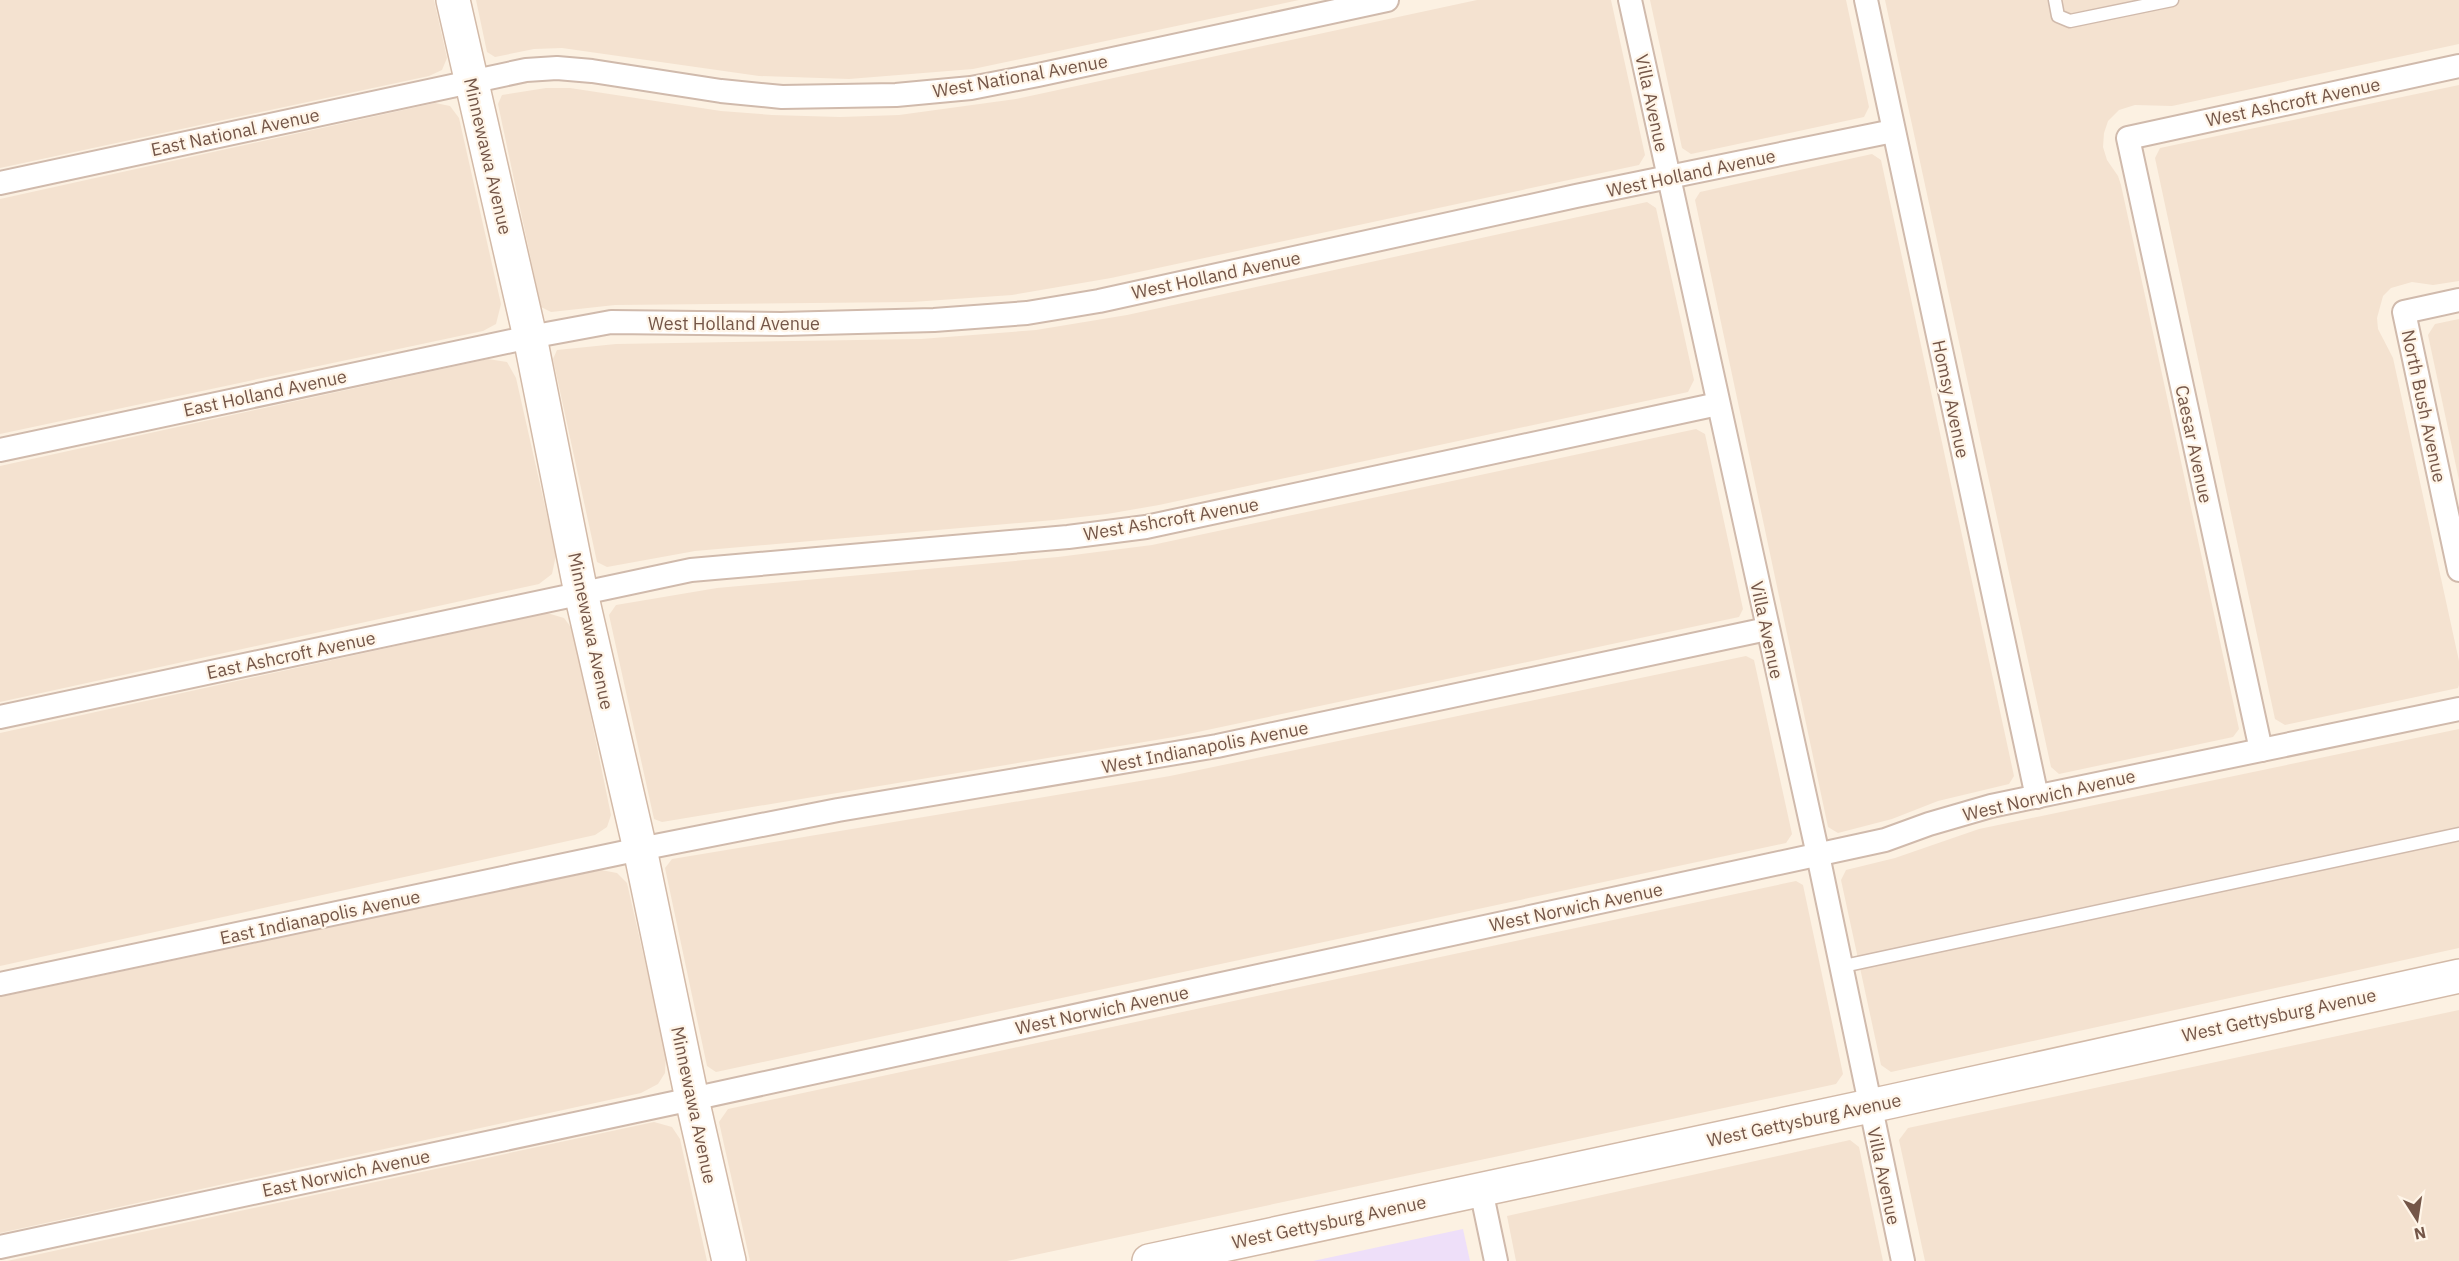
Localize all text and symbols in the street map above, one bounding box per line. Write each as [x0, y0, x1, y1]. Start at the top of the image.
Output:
street label: West National Avenue [931, 49, 1109, 103]
street label: Villa Avenue [1630, 52, 1674, 154]
street label: West Ashcroft Avenue [2204, 72, 2382, 132]
street label: Minnewawa Avenue [459, 75, 517, 237]
street label: East National Avenue [149, 103, 321, 161]
street label: West Holland Avenue [1604, 144, 1778, 202]
street label: West Holland Avenue [1129, 246, 1303, 304]
street label: West Holland Avenue [648, 312, 820, 335]
street label: North Bush Avenue [2397, 328, 2451, 485]
street label: Homsy Avenue [1927, 338, 1975, 460]
street label: East Holland Avenue [181, 364, 349, 422]
street label: Caesar Avenue [2170, 383, 2218, 505]
street label: West Ashcroft Avenue [1082, 492, 1260, 546]
street label: Minnewawa Avenue [563, 550, 619, 712]
street label: Villa Avenue [1745, 579, 1789, 681]
street label: East Ashcroft Avenue [205, 626, 378, 684]
street label: West Indianapolis Avenue [1100, 716, 1310, 778]
street label: West Norwich Avenue [1961, 764, 2138, 826]
street label: West Norwich Avenue [1487, 877, 1665, 937]
street label: East Indianapolis Avenue [218, 885, 422, 949]
street label: West Norwich Avenue [1013, 980, 1191, 1040]
street label: West Gettysburg Avenue [2180, 983, 2378, 1047]
street label: Minnewawa Avenue [666, 1024, 722, 1186]
street label: West Gettysburg Avenue [1705, 1088, 1903, 1152]
street label: Villa Avenue [1862, 1125, 1906, 1227]
street label: East Norwich Avenue [260, 1144, 432, 1202]
north arrow [2387, 1189, 2447, 1249]
street label: West Gettysburg Avenue [1230, 1190, 1428, 1254]
text: N [2412, 1223, 2428, 1245]

